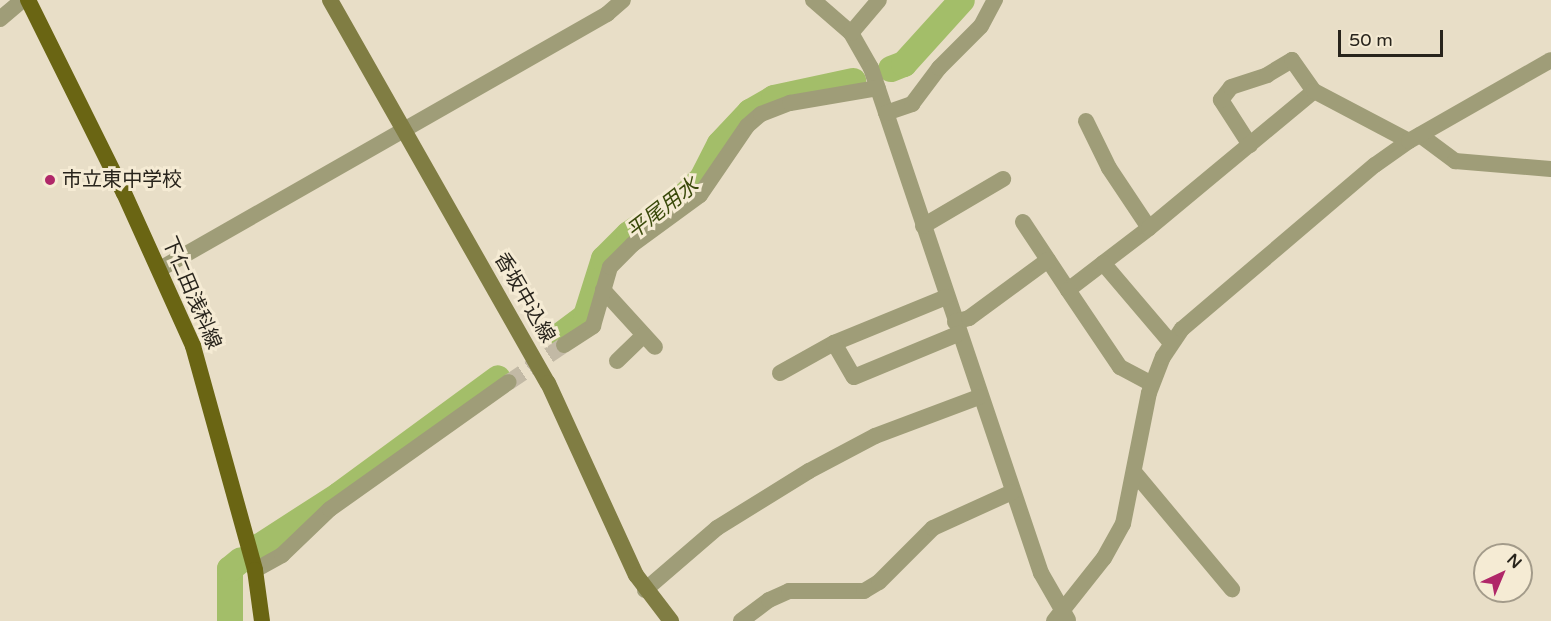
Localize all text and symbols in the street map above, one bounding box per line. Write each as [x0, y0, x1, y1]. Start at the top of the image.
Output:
scale bar [1341, 18, 1446, 56]
text: 50 m [1349, 29, 1393, 51]
place label: 市立東中学校 [62, 168, 182, 192]
marker: 市立東中学校 [43, 173, 57, 187]
water label: 平尾用水 [622, 173, 704, 245]
street label: 下仁田浅科線 [157, 233, 225, 353]
street label: 香坂中込線 [489, 249, 559, 347]
north arrow [1473, 543, 1533, 603]
text: N [1503, 550, 1526, 573]

